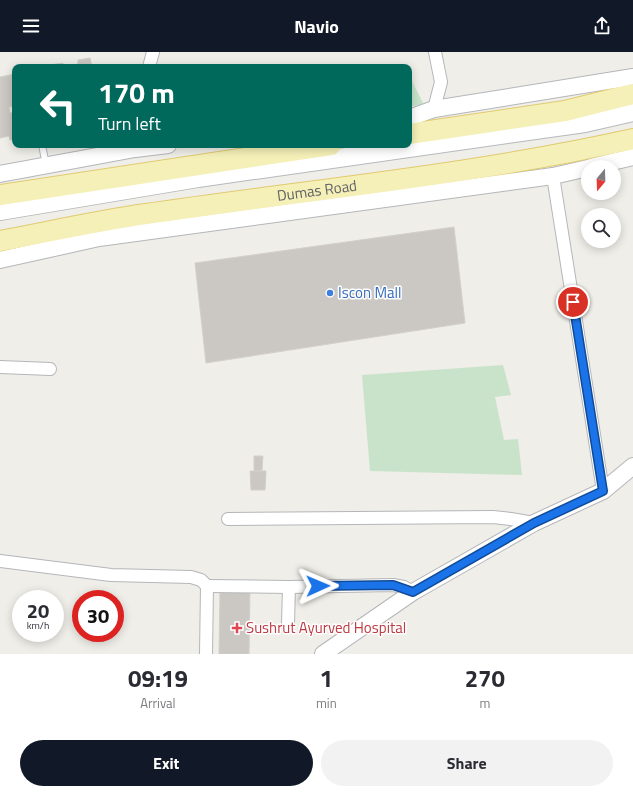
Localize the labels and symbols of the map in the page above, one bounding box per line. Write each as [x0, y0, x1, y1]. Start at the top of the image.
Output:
north arrow [581, 160, 621, 200]
street label: Dumas Road [275, 174, 358, 207]
place label: Iscon Mall [338, 281, 401, 304]
pin [556, 285, 590, 319]
marker: Iscon Mall [325, 288, 335, 298]
position arrow [297, 565, 339, 607]
speed limit sign: 30 [72, 590, 124, 642]
place label: Sushrut Ayurved Hospital [246, 616, 406, 639]
marker: Sushrut Ayurved Hospital [231, 622, 243, 634]

